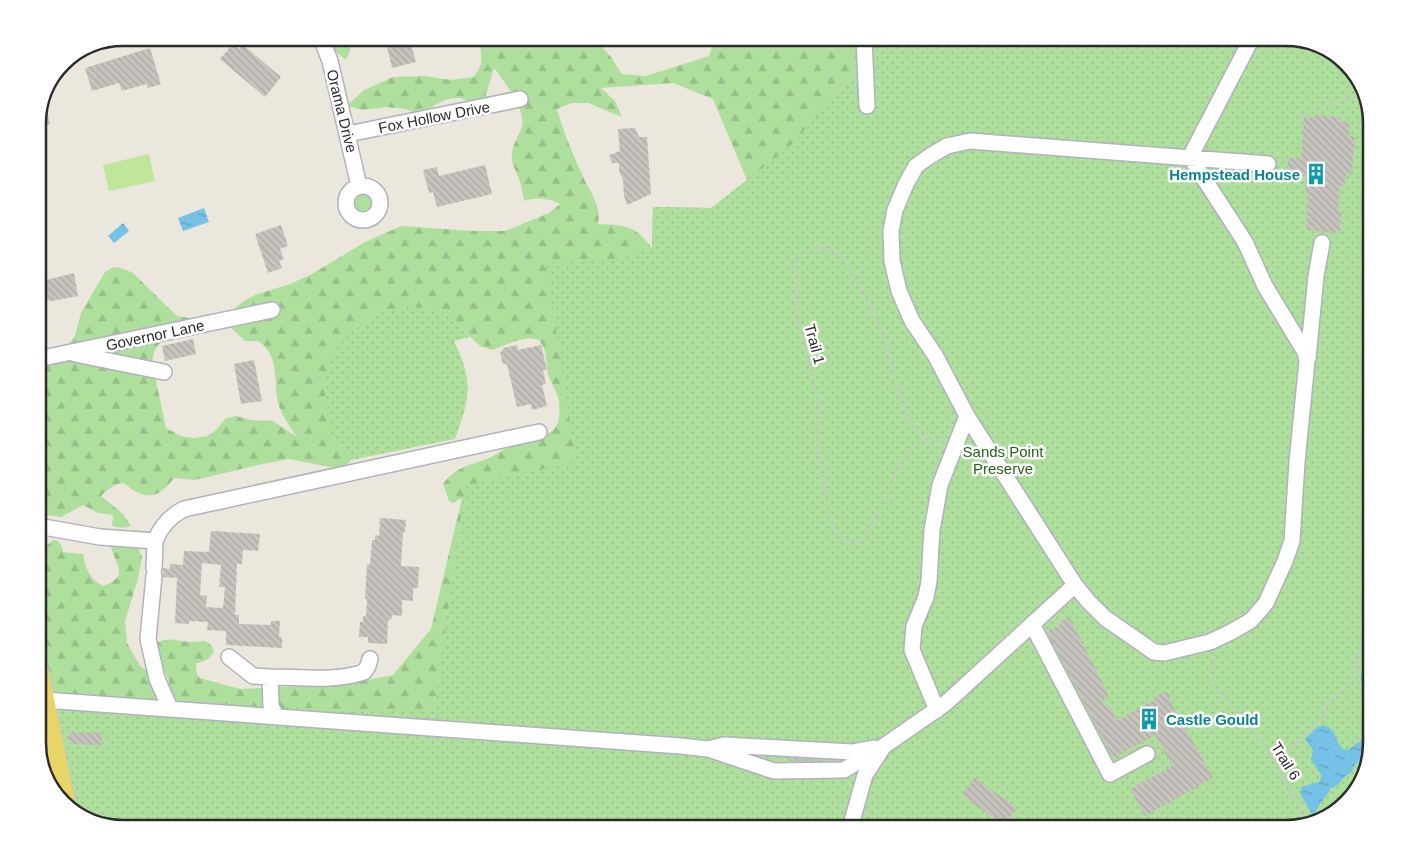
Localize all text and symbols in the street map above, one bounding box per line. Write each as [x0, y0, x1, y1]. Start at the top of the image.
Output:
street label: Orama Drive [323, 68, 361, 154]
street label: Fox Hollow Drive [377, 98, 491, 136]
building icon: Hempstead House [1303, 161, 1329, 187]
place label: Hempstead House [1169, 166, 1300, 183]
street label: Governor Lane [104, 316, 206, 354]
street label: Trail 1 [801, 322, 829, 366]
park label: Sands Point Preserve [963, 443, 1044, 477]
building icon: Castle Gould [1136, 706, 1162, 732]
place label: Castle Gould [1166, 711, 1259, 728]
street label: Trail 6 [1268, 739, 1304, 783]

